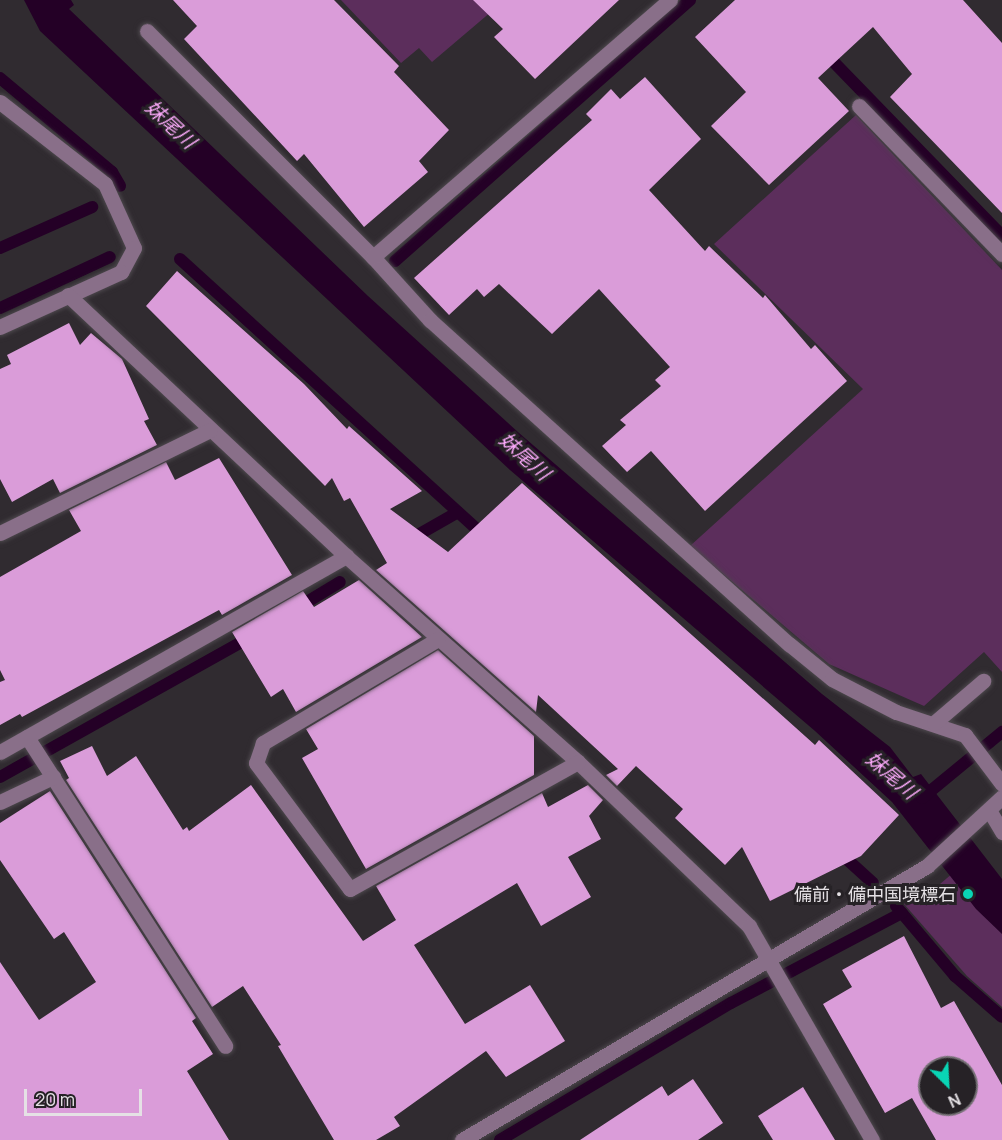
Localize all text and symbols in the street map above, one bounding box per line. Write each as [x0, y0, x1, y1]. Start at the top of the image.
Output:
water label: 妹尾川 [141, 95, 201, 153]
water label: 妹尾川 [495, 427, 555, 485]
water label: 妹尾川 [861, 746, 923, 804]
place label: 備前・備中国境標石 [794, 883, 956, 905]
marker: 備前・備中国境標石 [961, 887, 975, 901]
north arrow [918, 1056, 978, 1116]
scale bar [27, 1077, 146, 1115]
text: 20 m [35, 1087, 75, 1111]
text: N [945, 1088, 964, 1113]

